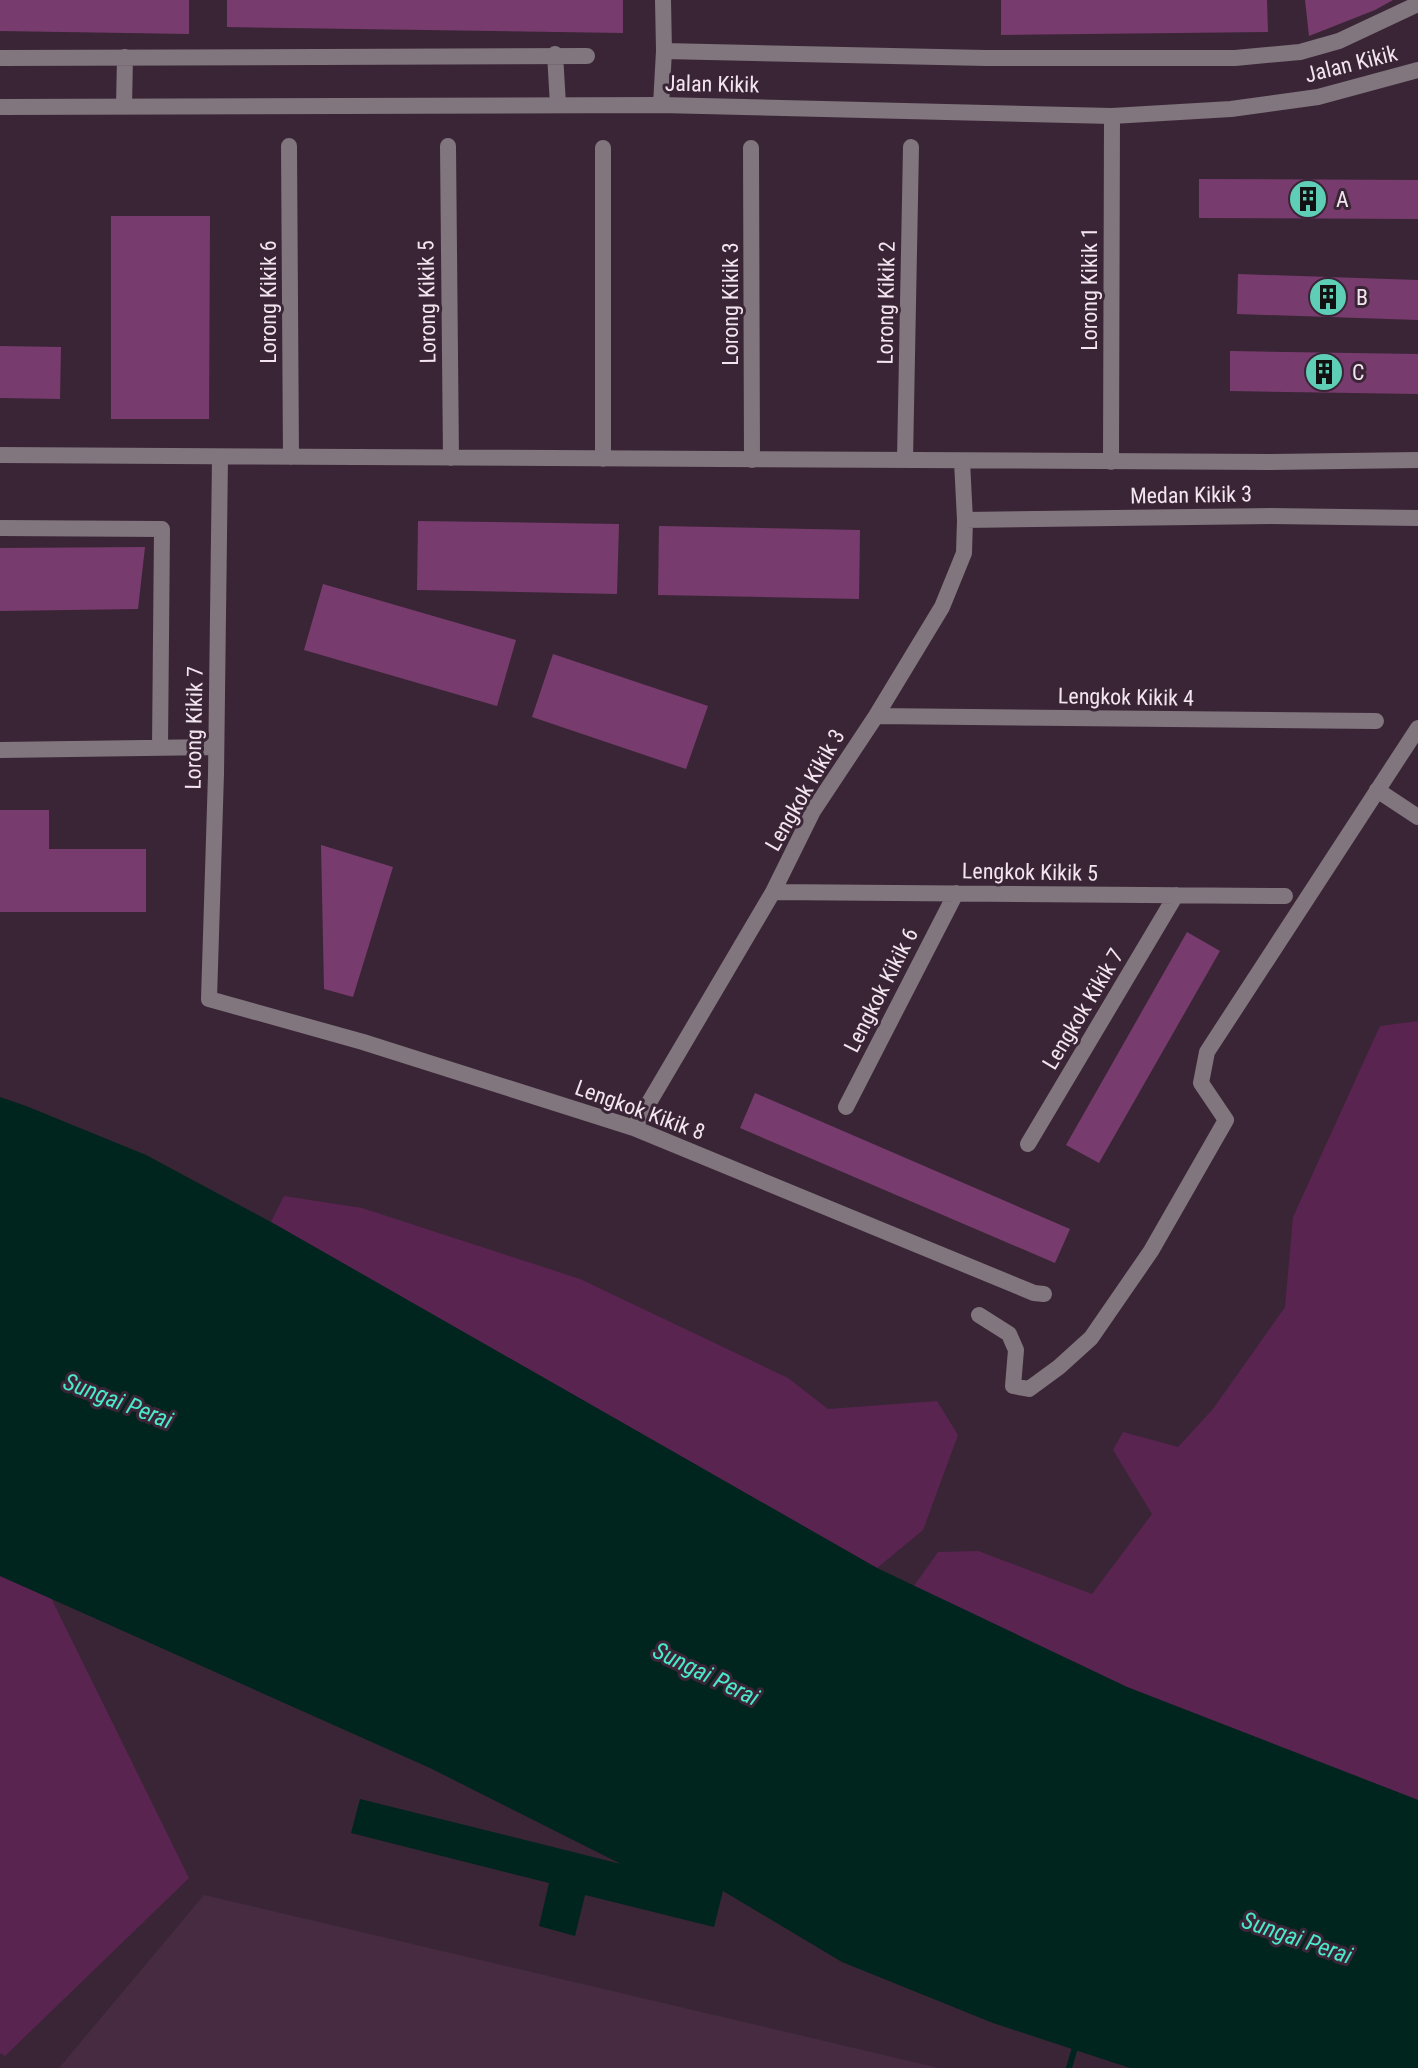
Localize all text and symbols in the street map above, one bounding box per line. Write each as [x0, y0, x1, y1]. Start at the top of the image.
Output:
street label: Jalan Kikik [1302, 40, 1400, 88]
street label: Jalan Kikik [665, 71, 759, 97]
building icon: A [1287, 178, 1329, 220]
place label: A [1336, 187, 1349, 212]
street label: Lorong Kikik 1 [1077, 227, 1102, 351]
street label: Lorong Kikik 6 [256, 240, 281, 364]
street label: Lorong Kikik 5 [413, 240, 441, 364]
street label: Lorong Kikik 2 [872, 241, 900, 365]
street label: Lorong Kikik 3 [718, 242, 743, 366]
building icon: B [1307, 276, 1349, 318]
place label: B [1356, 285, 1368, 310]
building icon: C [1303, 351, 1345, 393]
place label: C [1352, 360, 1364, 385]
street label: Medan Kikik 3 [1130, 481, 1252, 509]
street label: Lorong Kikik 7 [180, 666, 208, 790]
street label: Lengkok Kikik 4 [1058, 683, 1194, 711]
street label: Lengkok Kikik 3 [760, 725, 850, 855]
street label: Lengkok Kikik 5 [962, 858, 1098, 886]
street label: Lengkok Kikik 6 [839, 924, 923, 1056]
street label: Lengkok Kikik 7 [1037, 944, 1129, 1074]
street label: Lengkok Kikik 8 [572, 1075, 708, 1145]
water label: Sungai Perai [59, 1367, 177, 1435]
water label: Sungai Perai [648, 1636, 764, 1712]
water label: Sungai Perai [1238, 1906, 1356, 1970]

